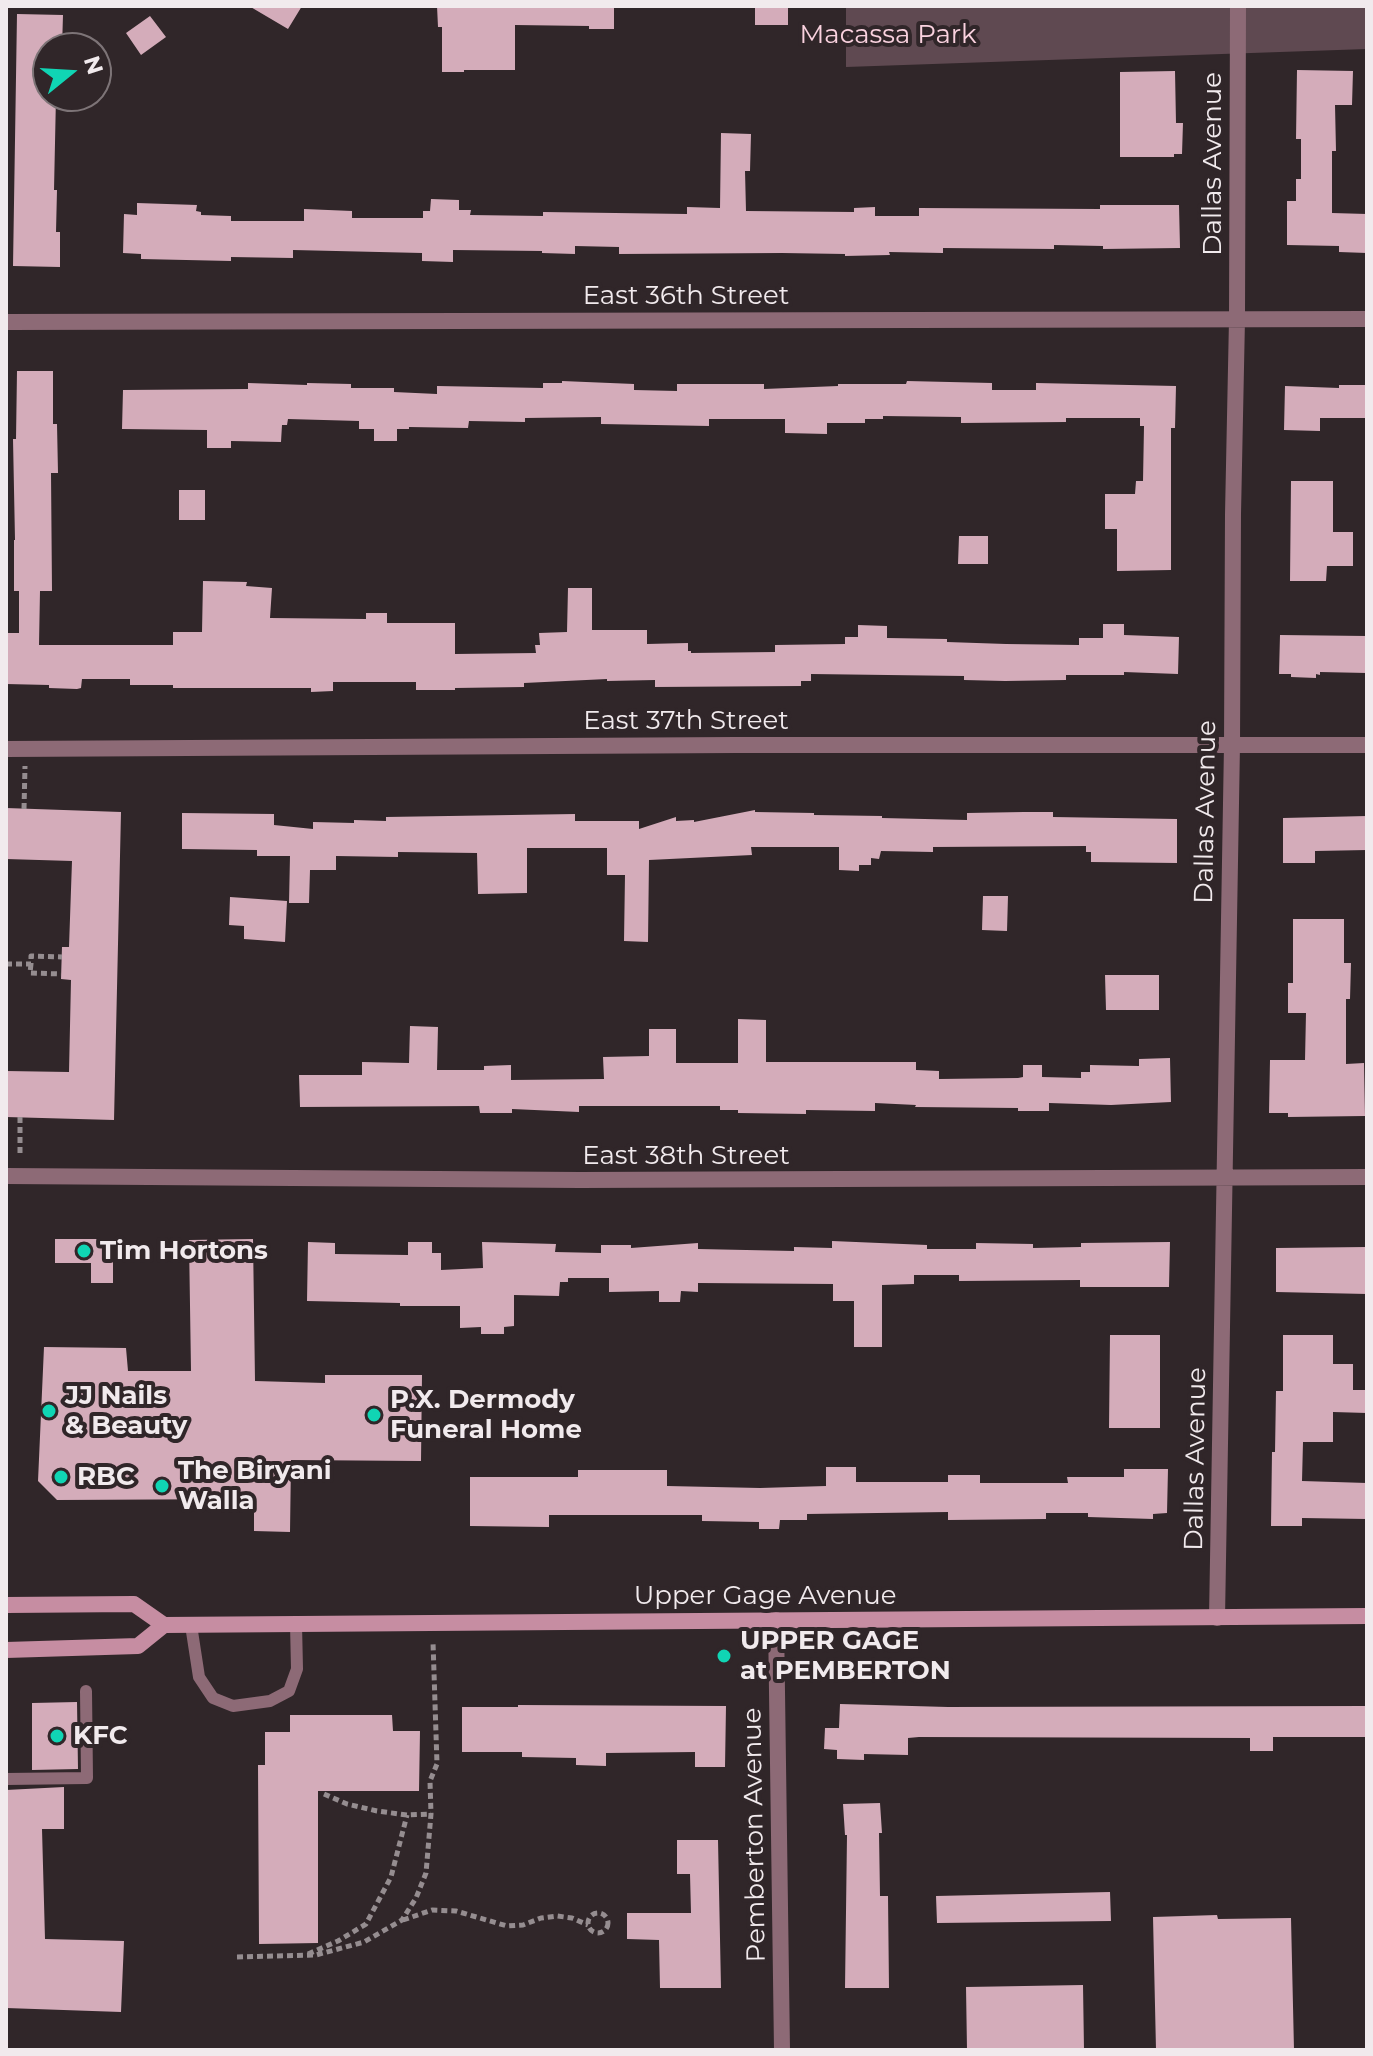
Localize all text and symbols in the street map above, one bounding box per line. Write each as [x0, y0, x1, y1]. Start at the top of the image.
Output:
park label: Macassa Park [799, 19, 977, 51]
north arrow [32, 32, 112, 112]
text: N [78, 52, 109, 78]
street label: Dallas Avenue [1197, 72, 1229, 256]
street label: East 36th Street [583, 280, 789, 312]
street label: East 37th Street [583, 705, 789, 737]
street label: Dallas Avenue [1189, 720, 1223, 904]
street label: East 38th Street [582, 1140, 790, 1172]
place label: Tim Hortons [100, 1235, 268, 1267]
marker: Tim Hortons [75, 1242, 93, 1260]
street label: Dallas Avenue [1179, 1367, 1213, 1551]
place label: JJ Nails & Beauty [65, 1380, 187, 1442]
place label: P.X. Dermody Funeral Home [390, 1384, 582, 1446]
marker: JJ Nails & Beauty [40, 1402, 58, 1420]
marker: P.X. Dermody Funeral Home [365, 1406, 383, 1424]
place label: The Biryani Walla [178, 1455, 332, 1516]
place label: RBC [77, 1461, 135, 1493]
marker: RBC [52, 1468, 70, 1486]
marker: The Biryani Walla [153, 1477, 171, 1495]
street label: Upper Gage Avenue [634, 1580, 896, 1612]
place label: UPPER GAGE at PEMBERTON [740, 1625, 951, 1686]
marker: UPPER GAGE at PEMBERTON [715, 1647, 733, 1665]
street label: Pemberton Avenue [737, 1707, 773, 1963]
place label: KFC [73, 1720, 128, 1752]
marker: KFC [48, 1727, 66, 1745]

